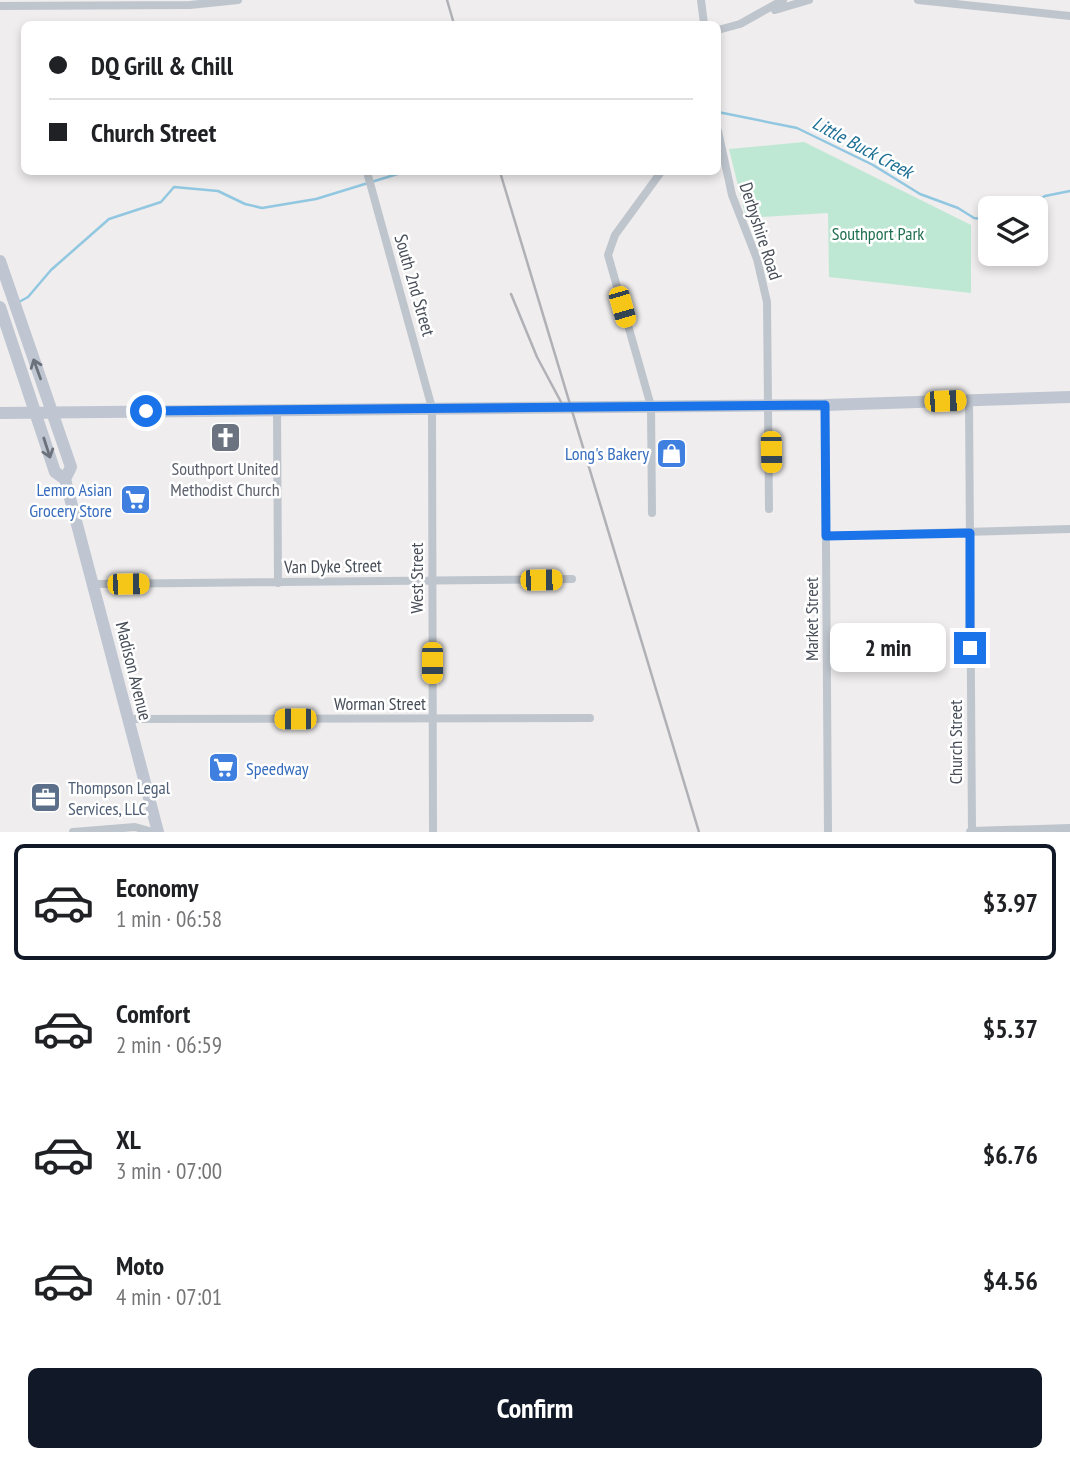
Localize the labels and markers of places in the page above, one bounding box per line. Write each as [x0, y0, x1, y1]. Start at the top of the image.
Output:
church icon: Southport United Methodist Church [208, 420, 242, 454]
shop icon: Long's Bakery [655, 436, 689, 470]
place label: Long's Bakery [565, 442, 649, 465]
place label: Southport United Methodist Church [170, 457, 280, 501]
place label: Lemro Asian Grocery Store [29, 478, 112, 522]
supermarket icon: Lemro Asian Grocery Store [118, 482, 152, 516]
supermarket icon: Speedway [206, 751, 240, 785]
place label: Speedway [246, 757, 309, 780]
place label: Thompson Legal Services, LLC [68, 776, 171, 820]
office icon: Thompson Legal Services, LLC [28, 780, 62, 814]

